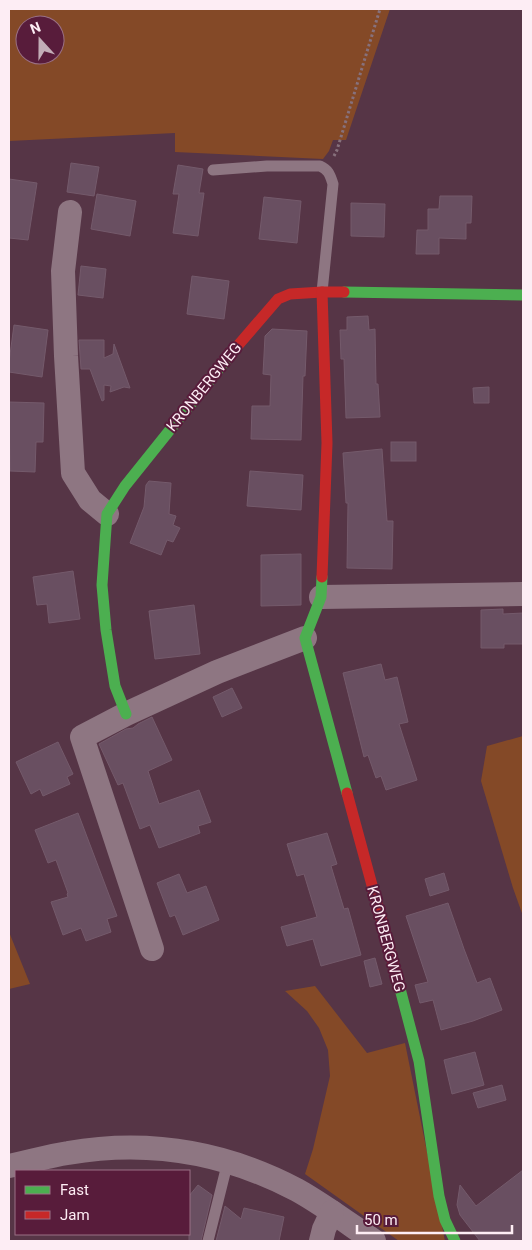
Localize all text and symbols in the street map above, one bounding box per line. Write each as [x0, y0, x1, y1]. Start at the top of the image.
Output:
north arrow [15, 15, 65, 65]
text: N [28, 19, 43, 37]
street label: KRONBERGWEG [163, 339, 245, 435]
street label: KRONBERGWEG [363, 884, 409, 994]
legend [15, 1170, 190, 1235]
text: Fast [60, 1181, 89, 1199]
scale bar [357, 1202, 512, 1234]
text: Jam [60, 1206, 90, 1224]
text: 50 m [364, 1211, 398, 1229]

